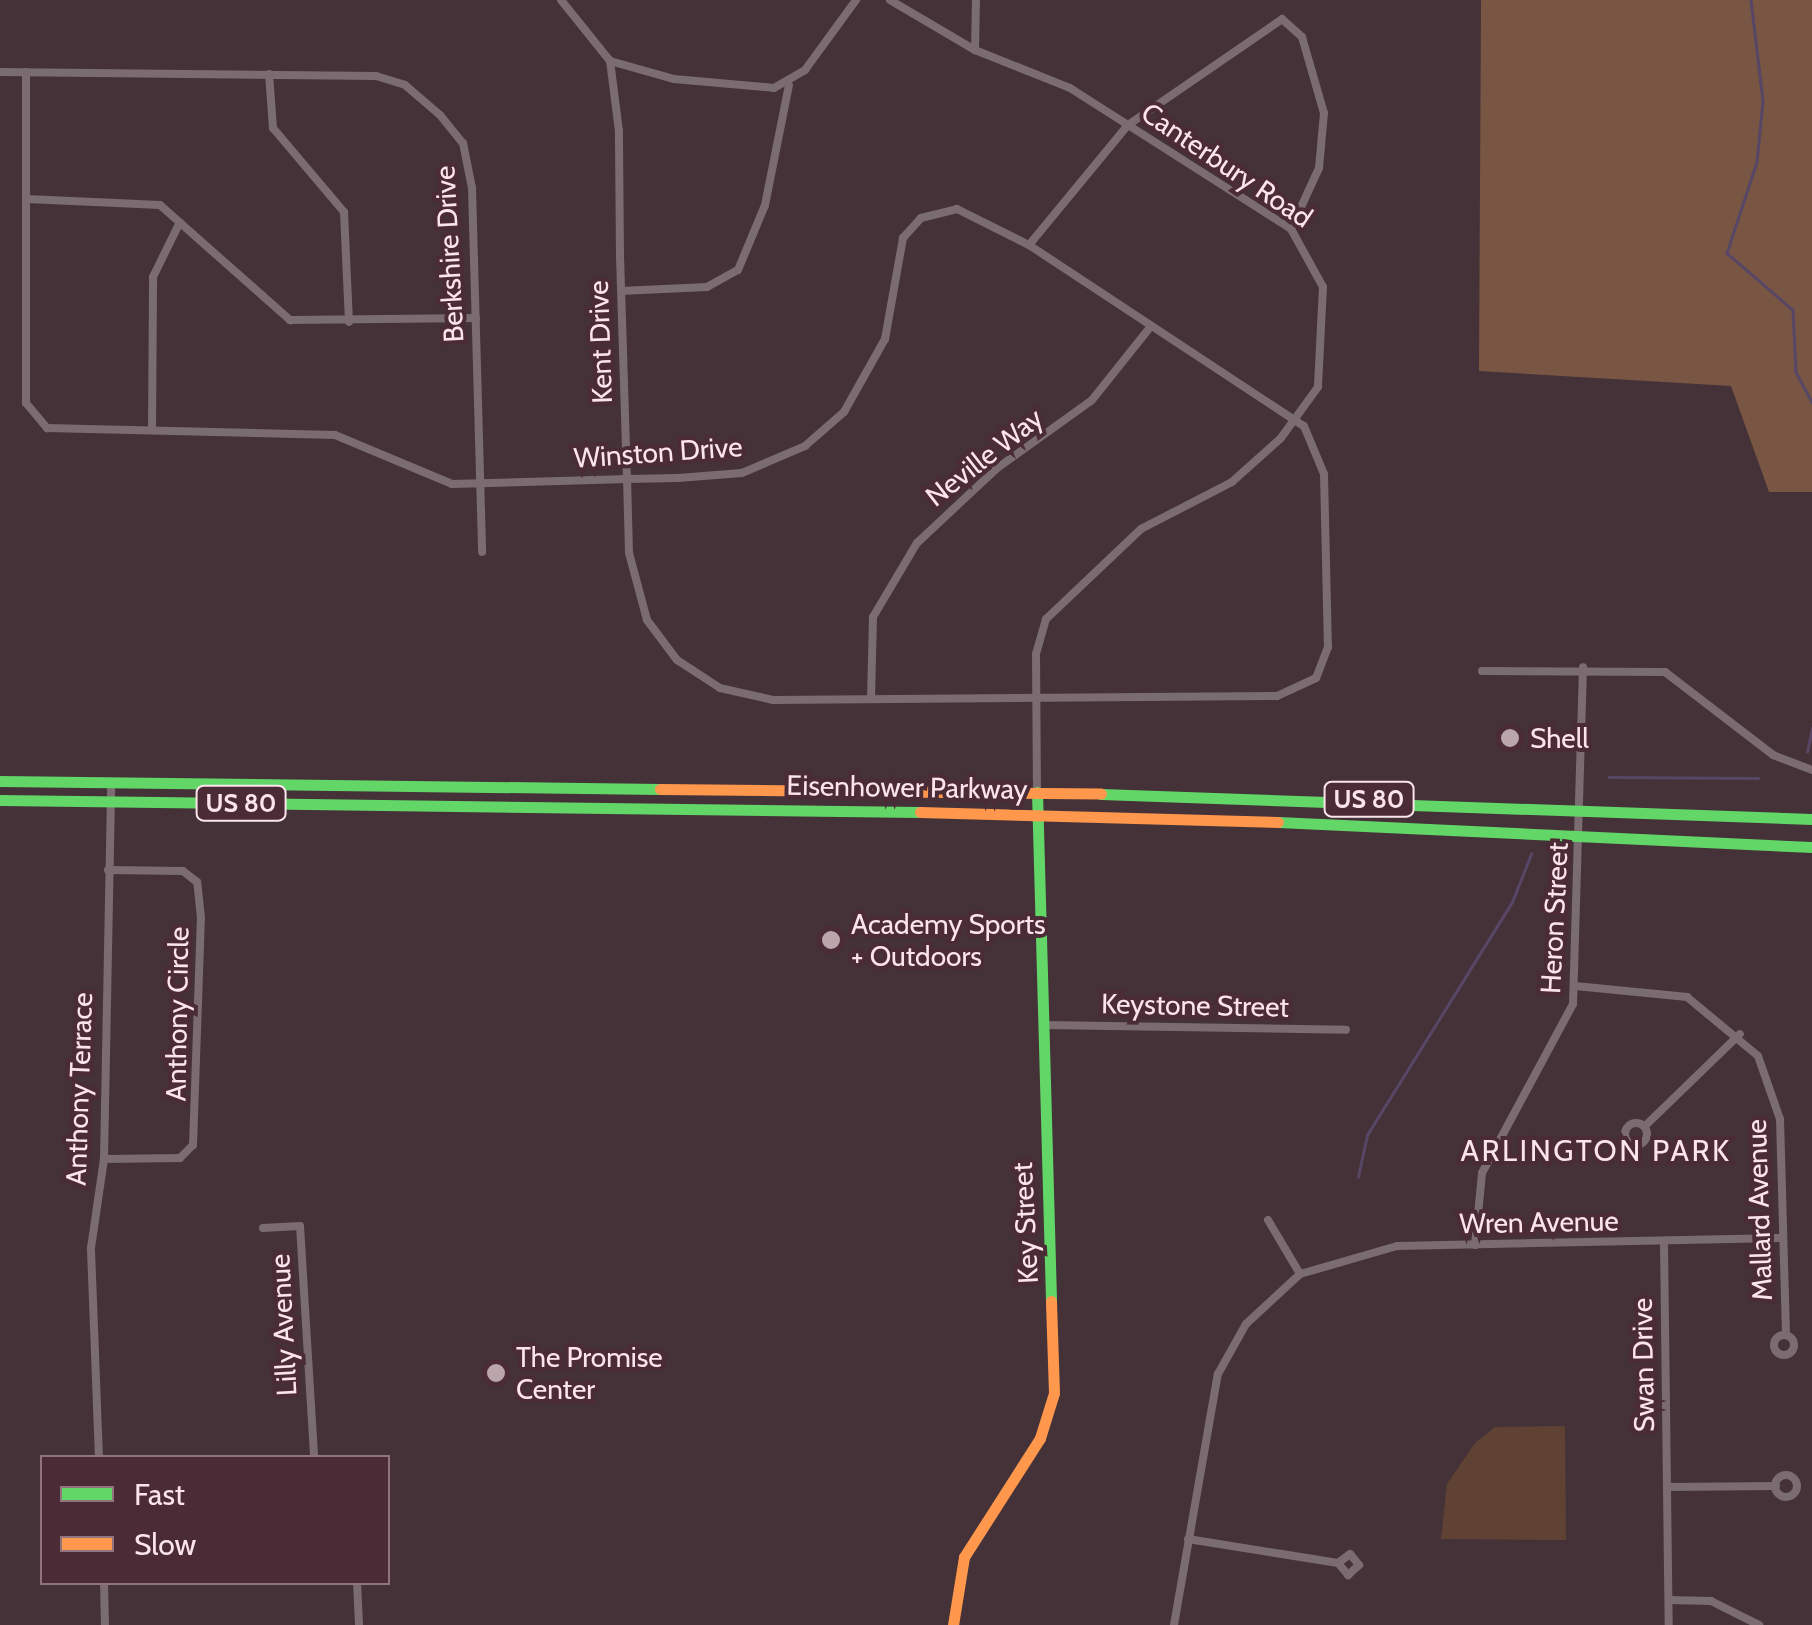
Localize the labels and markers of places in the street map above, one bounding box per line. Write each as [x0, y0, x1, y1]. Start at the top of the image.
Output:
place label: Shell [1530, 721, 1589, 755]
marker: Shell [1499, 727, 1521, 749]
place label: Academy Sports + Outdoors [851, 907, 1046, 973]
marker: Academy Sports + Outdoors [820, 929, 842, 951]
place label: The Promise Center [516, 1340, 663, 1406]
marker: The Promise Center [485, 1362, 507, 1384]

